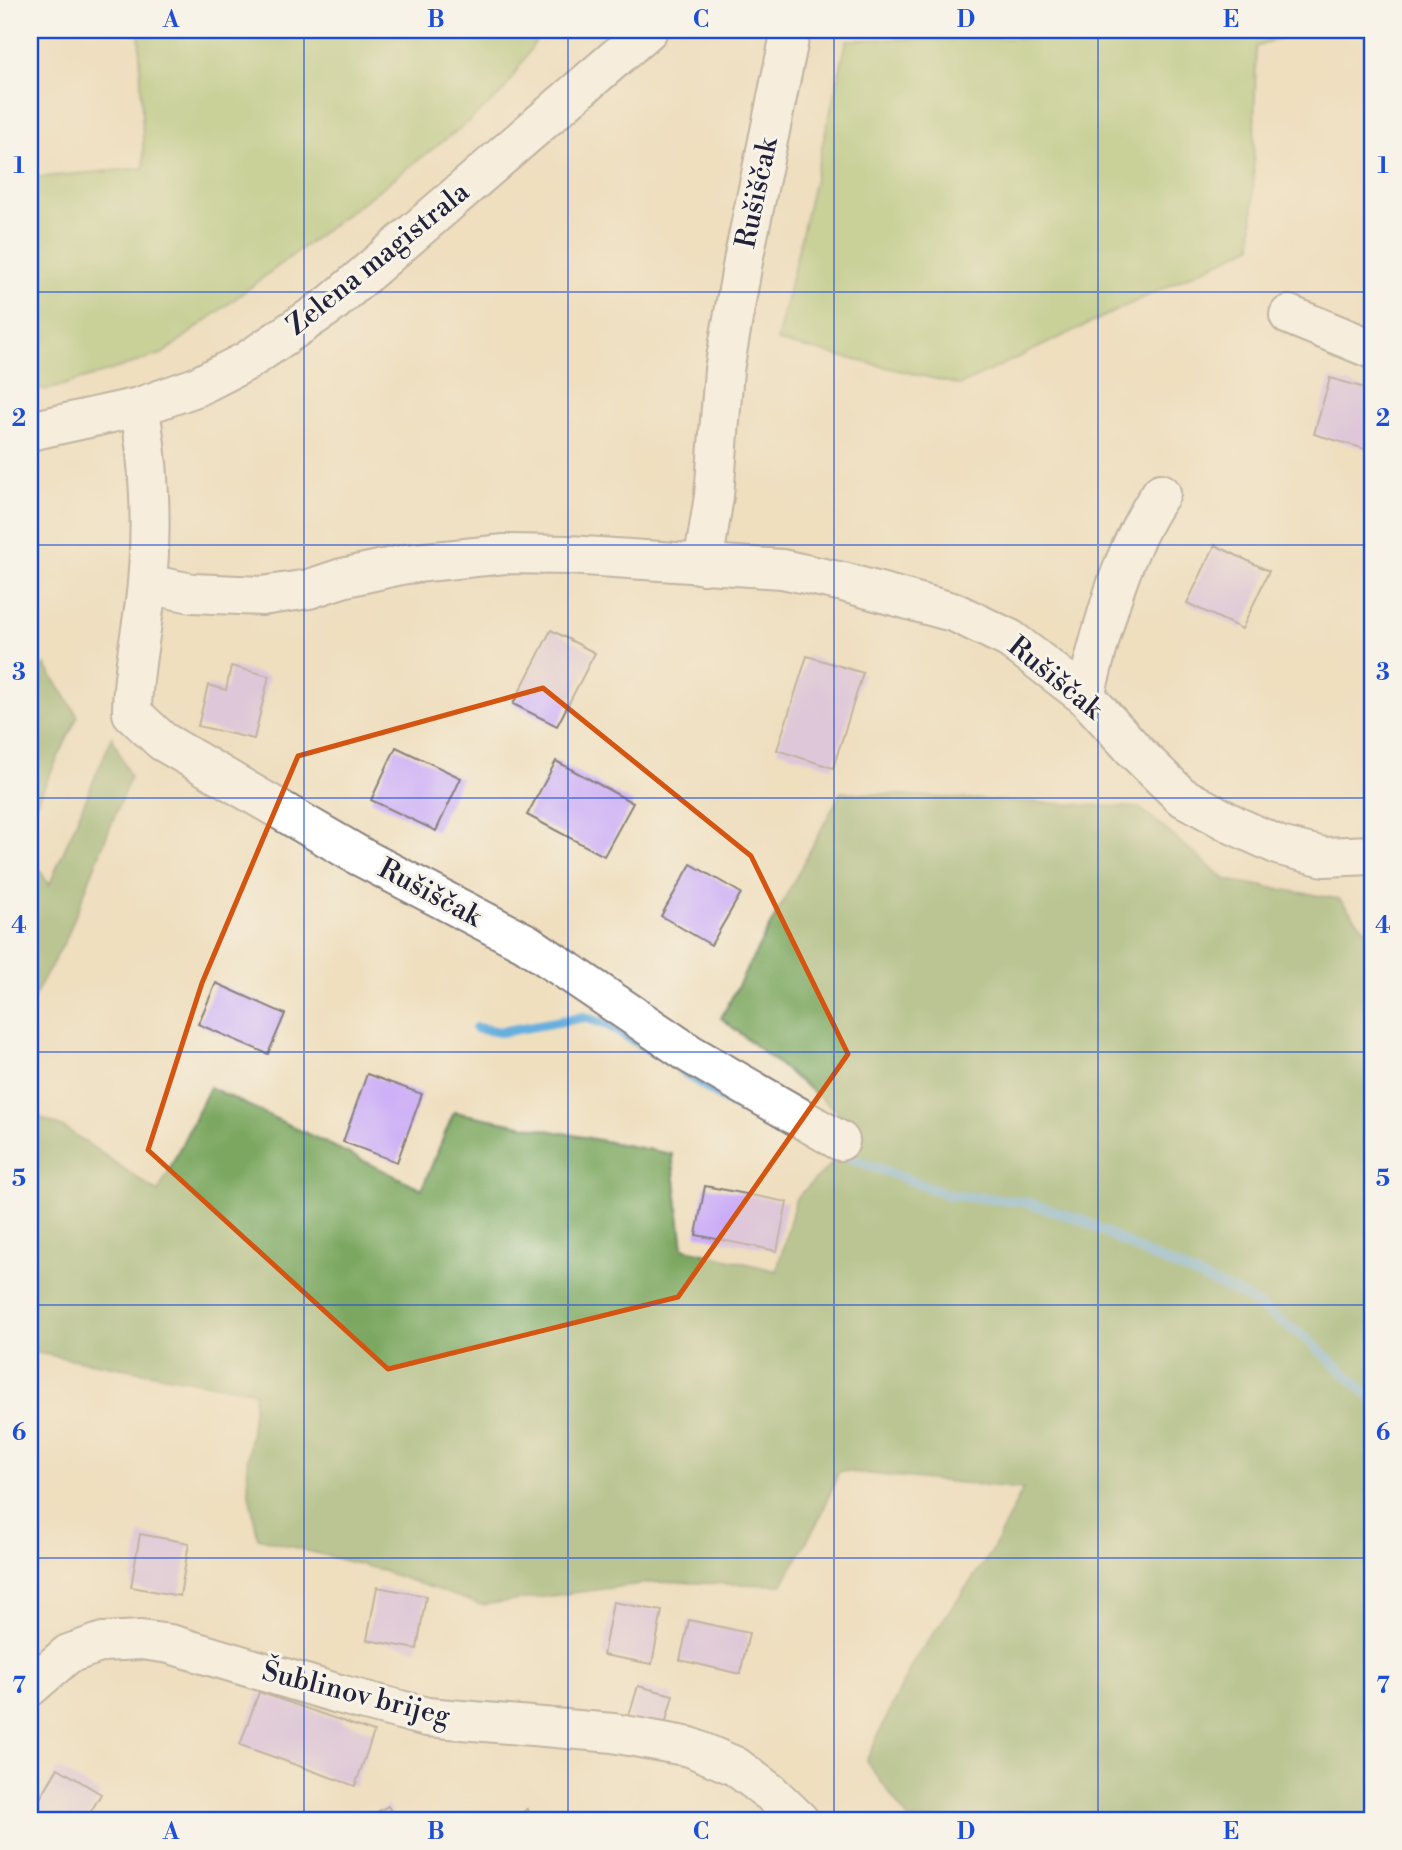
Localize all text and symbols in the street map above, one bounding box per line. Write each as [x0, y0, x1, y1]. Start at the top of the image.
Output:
text: A [162, 6, 180, 34]
text: B [427, 6, 445, 34]
text: C [693, 6, 709, 34]
text: D [957, 6, 975, 34]
text: E [1223, 6, 1239, 34]
street label: Rušiščak [728, 133, 786, 251]
text: 1 [13, 152, 25, 180]
text: 1 [1377, 152, 1389, 180]
street label: Zelena magistrala [280, 174, 477, 343]
text: 2 [12, 405, 26, 433]
text: 2 [1376, 405, 1390, 433]
street label: Rušiščak [1000, 629, 1111, 728]
text: 3 [12, 659, 26, 687]
text: 3 [1376, 659, 1390, 687]
street label: Rušiščak [372, 851, 489, 935]
text: 4 [11, 912, 27, 940]
text: 4 [1375, 912, 1391, 940]
text: 5 [12, 1165, 26, 1193]
text: 5 [1376, 1165, 1390, 1193]
text: 6 [12, 1419, 26, 1447]
text: 6 [1376, 1419, 1390, 1447]
street label: Šublinov brijeg [258, 1652, 454, 1734]
text: 7 [12, 1672, 26, 1700]
text: 7 [1376, 1672, 1390, 1700]
text: A [162, 1818, 180, 1846]
text: B [427, 1818, 445, 1846]
text: C [693, 1818, 709, 1846]
text: D [957, 1818, 975, 1846]
text: E [1223, 1818, 1239, 1846]

